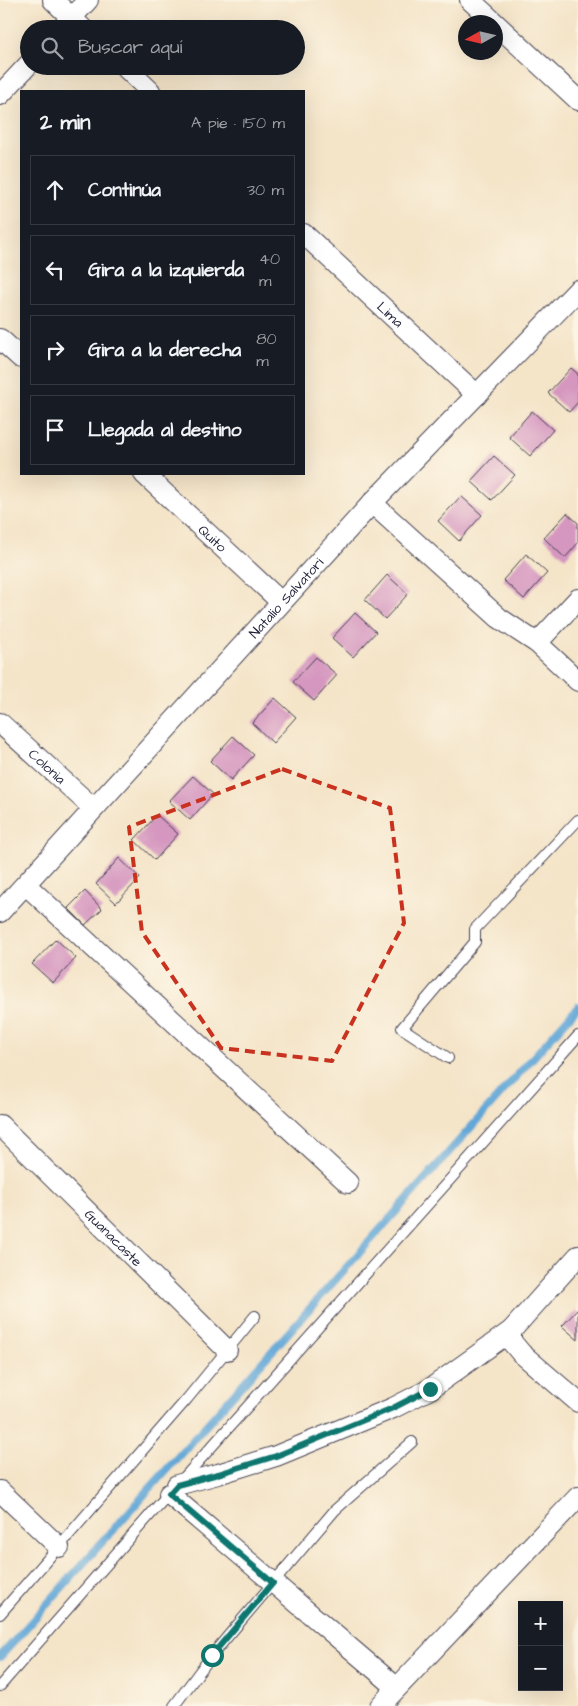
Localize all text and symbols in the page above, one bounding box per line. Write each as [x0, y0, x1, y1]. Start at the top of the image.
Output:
north arrow [458, 15, 503, 60]
search box [20, 20, 305, 75]
icon: search [38, 34, 66, 62]
text: Buscar aquí [78, 34, 182, 61]
text: 2 min [40, 108, 90, 137]
text: A pie · 150 m [191, 112, 285, 134]
icon: ahead [41, 176, 69, 204]
text: Continúa [88, 177, 161, 204]
text: 30 m [247, 179, 284, 201]
text: 40 m [259, 248, 280, 292]
icon: left [41, 256, 69, 284]
text: Gira a la izquierda [88, 257, 244, 284]
street label: Lima [372, 298, 407, 333]
text: 80 m [256, 328, 277, 372]
icon: right [41, 336, 69, 364]
text: Gira a la derecha [88, 337, 241, 364]
icon: arrive [41, 416, 69, 444]
text: Llegada al destino [88, 417, 241, 444]
street label: Quito [193, 520, 231, 557]
street label: Natalio Salvatori [245, 554, 329, 643]
street label: Colonia [24, 745, 70, 789]
street label: Guanacaste [79, 1205, 147, 1272]
route end [419, 1378, 442, 1401]
map controls [518, 1601, 563, 1691]
button: + [518, 1601, 563, 1646]
route start [201, 1644, 224, 1667]
button: − [518, 1646, 563, 1691]

